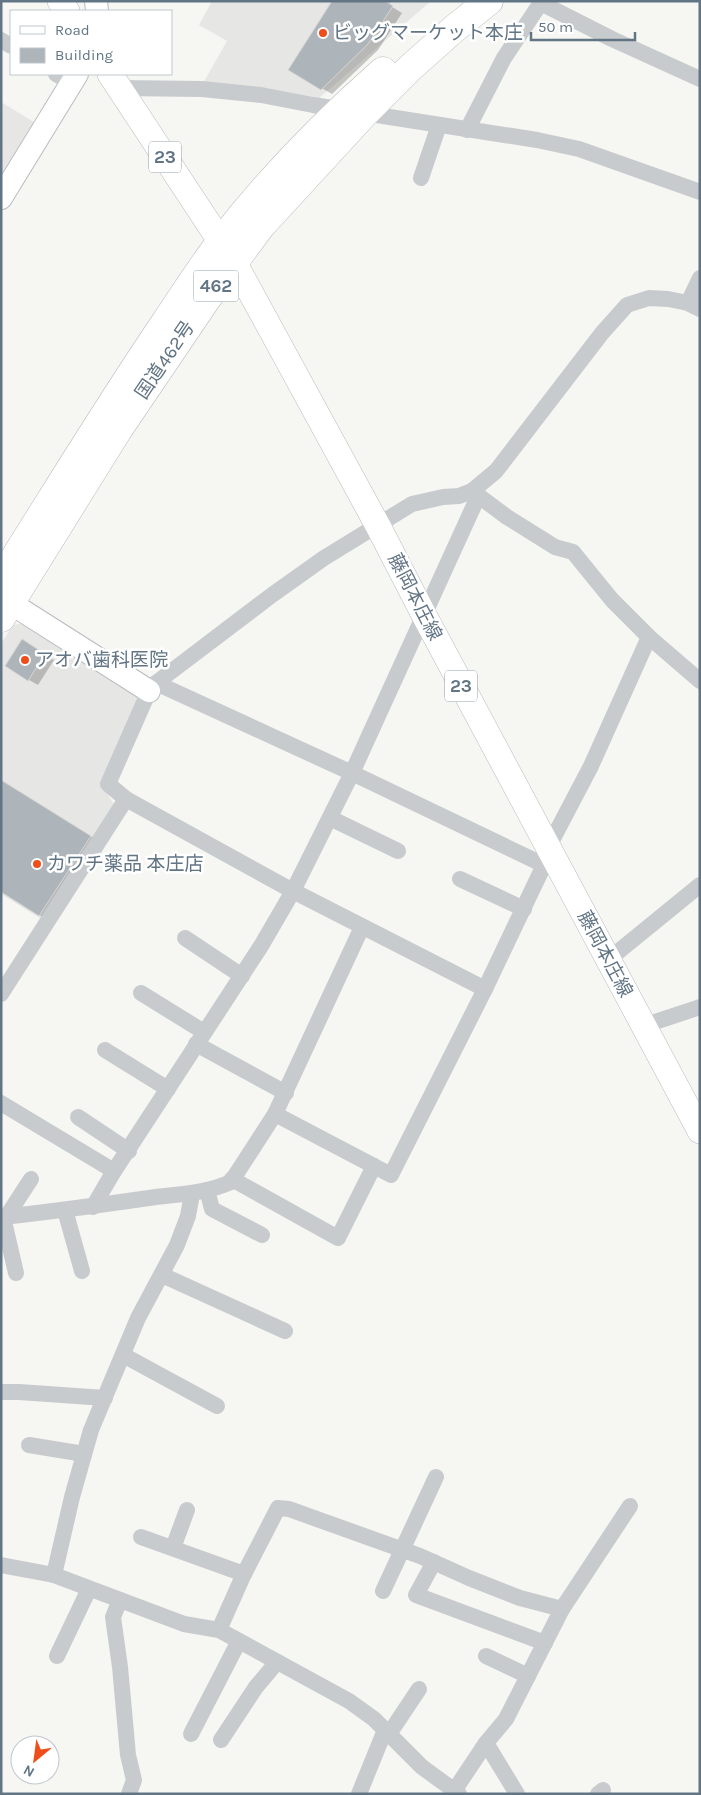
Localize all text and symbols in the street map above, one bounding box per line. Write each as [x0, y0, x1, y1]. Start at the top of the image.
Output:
legend [10, 10, 172, 75]
scale bar [531, 10, 635, 42]
text: 50 m [538, 18, 573, 36]
text: Road [55, 21, 90, 39]
place label: ビッグマーケット本庄 [333, 22, 523, 44]
marker: ビッグマーケット本庄 [317, 27, 329, 39]
text: Building [55, 46, 113, 64]
road number: 23 [149, 142, 181, 172]
road number: 462 [194, 270, 238, 302]
street label: 国道462号 [131, 317, 199, 403]
street label: 藤岡本庄線 [384, 550, 446, 644]
place label: アオバ歯科医院 [35, 649, 168, 671]
marker: アオバ歯科医院 [19, 654, 31, 666]
road number: 23 [445, 670, 477, 701]
place label: カワチ薬品 本庄店 [47, 853, 204, 875]
marker: カワチ薬品 本庄店 [31, 858, 43, 870]
street label: 藤岡本庄線 [573, 907, 637, 1001]
north arrow [10, 1735, 60, 1785]
text: N [20, 1761, 37, 1781]

